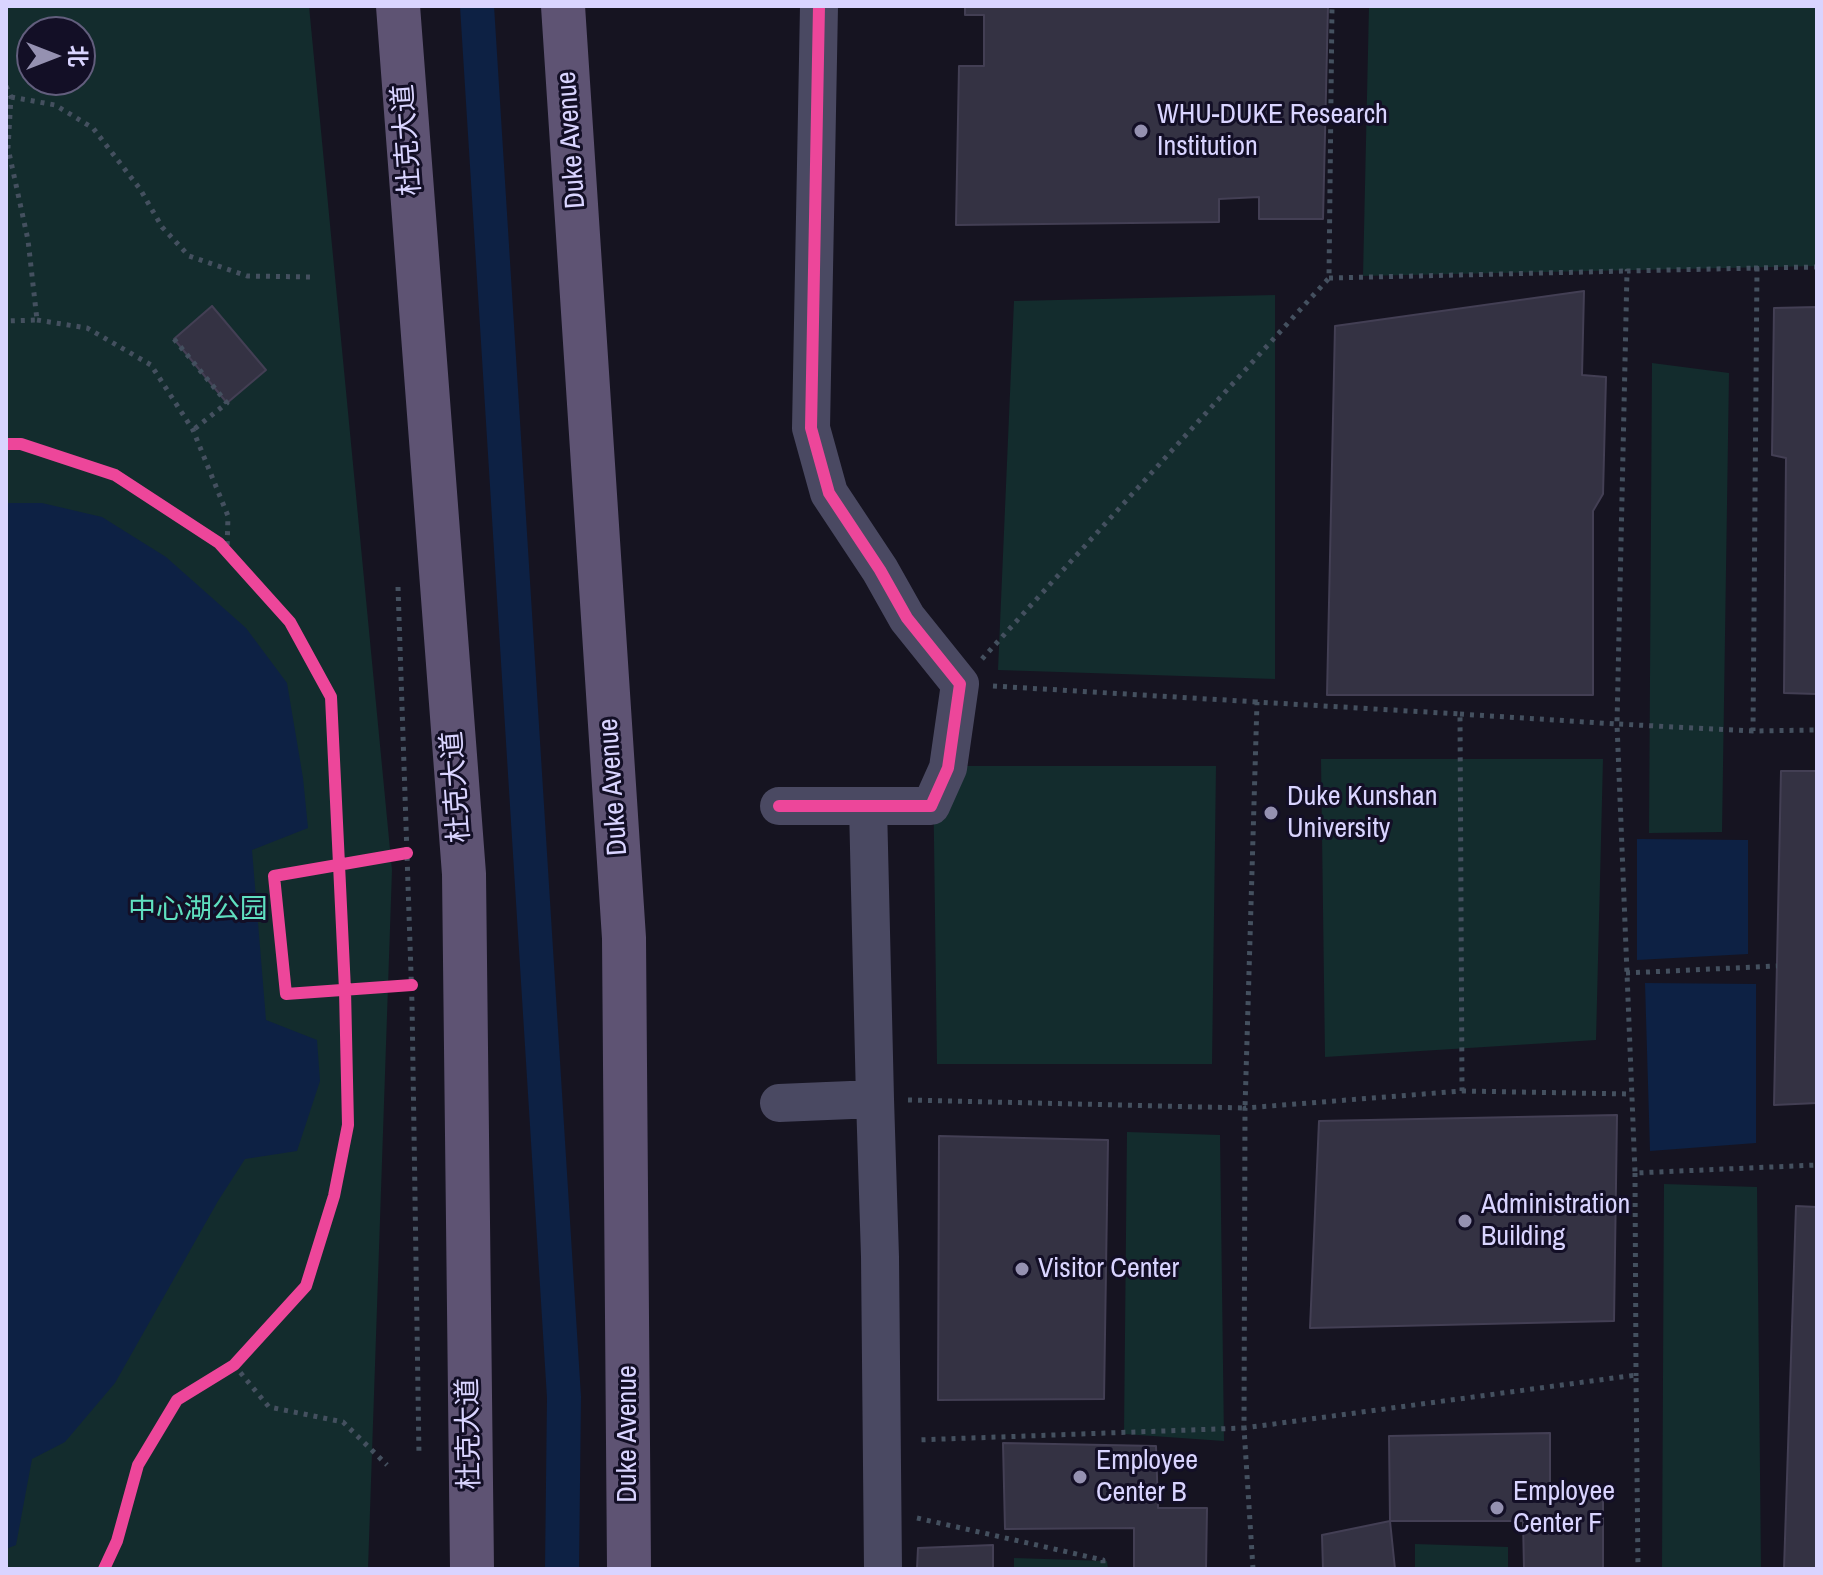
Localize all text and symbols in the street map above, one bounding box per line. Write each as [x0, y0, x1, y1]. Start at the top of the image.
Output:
north arrow [16, 16, 96, 96]
text: 北 [63, 45, 93, 67]
street label: Duke Avenue [550, 70, 594, 210]
street label: 杜克大道 [387, 83, 429, 197]
place label: WHU-DUKE Research Institution [1157, 98, 1388, 164]
marker: WHU-DUKE Research Institution [1132, 122, 1150, 140]
street label: Duke Avenue [592, 717, 636, 857]
street label: 杜克大道 [436, 730, 478, 844]
place label: Duke Kunshan University [1287, 780, 1438, 846]
marker: Duke Kunshan University [1262, 804, 1280, 822]
park label: 中心湖公园 [128, 893, 268, 927]
place label: Administration Building [1481, 1188, 1630, 1254]
marker: Administration Building [1456, 1212, 1474, 1230]
place label: Visitor Center [1038, 1252, 1179, 1286]
marker: Visitor Center [1013, 1260, 1031, 1278]
street label: Duke Avenue [611, 1365, 645, 1503]
street label: 杜克大道 [452, 1378, 488, 1490]
place label: Employee Center B [1096, 1444, 1198, 1510]
marker: Employee Center B [1071, 1468, 1089, 1486]
place label: Employee Center F [1513, 1475, 1615, 1541]
marker: Employee Center F [1488, 1499, 1506, 1517]

